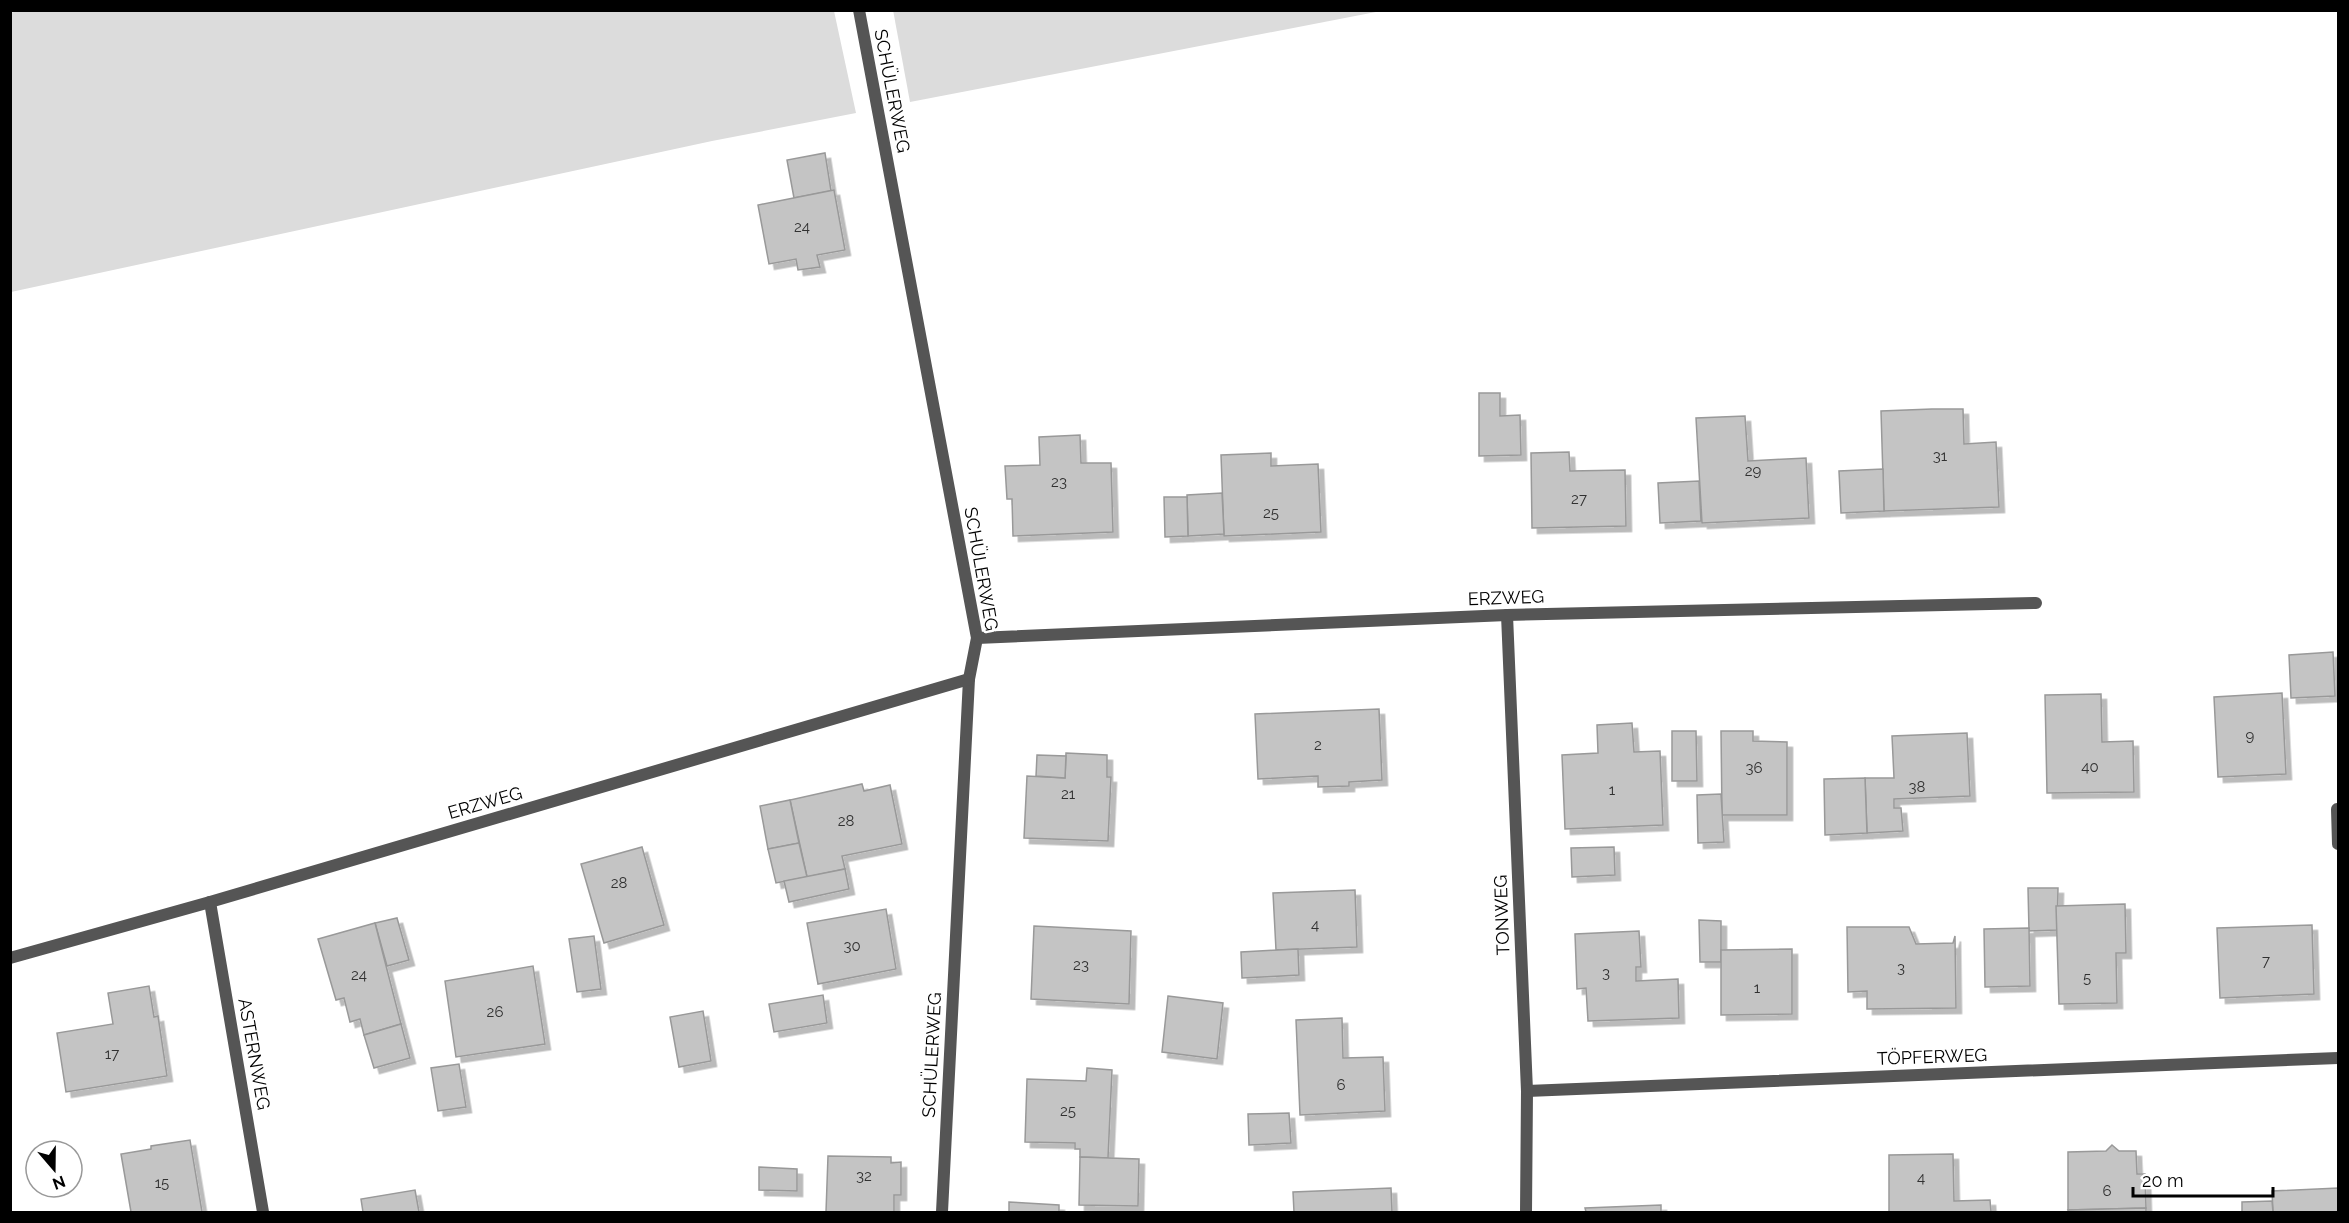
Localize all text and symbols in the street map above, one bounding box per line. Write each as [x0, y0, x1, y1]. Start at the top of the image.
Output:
street label: SCHÜLERWEG [870, 27, 915, 154]
house number: 24 [794, 218, 810, 236]
house number: 31 [1933, 447, 1948, 465]
house number: 29 [1745, 462, 1762, 480]
house number: 23 [1051, 473, 1067, 491]
house number: 27 [1571, 490, 1587, 508]
house number: 25 [1263, 504, 1279, 522]
street label: SCHÜLERWEG [960, 505, 1003, 633]
street label: ERZWEG [1467, 586, 1545, 609]
house number: 9 [2246, 727, 2255, 745]
house number: 2 [1314, 736, 1322, 754]
house number: 40 [2081, 758, 2099, 776]
house number: 36 [1745, 759, 1763, 777]
house number: 38 [1909, 778, 1926, 796]
house number: 1 [1609, 781, 1616, 799]
street label: ERZWEG [445, 782, 525, 823]
house number: 21 [1061, 785, 1076, 803]
house number: 28 [838, 812, 854, 830]
house number: 28 [611, 874, 627, 892]
street label: TONWEG [1490, 874, 1513, 956]
house number: 4 [1311, 916, 1319, 934]
house number: 30 [843, 937, 861, 955]
house number: 7 [2262, 952, 2270, 970]
house number: 23 [1073, 956, 1089, 974]
house number: 3 [1897, 959, 1905, 977]
house number: 3 [1602, 964, 1610, 982]
house number: 24 [351, 966, 367, 984]
house number: 5 [2083, 969, 2091, 987]
house number: 1 [1754, 979, 1761, 997]
street label: SCHÜLERWEG [918, 992, 945, 1118]
street label: ASTERNWEG [234, 996, 275, 1111]
house number: 26 [487, 1003, 503, 1021]
street label: TÖPFERWEG [1876, 1044, 1988, 1069]
house number: 17 [105, 1045, 119, 1063]
house number: 6 [1336, 1076, 1346, 1094]
house number: 25 [1060, 1102, 1076, 1120]
north arrow [24, 1139, 84, 1199]
scale bar [2133, 1160, 2272, 1198]
house number: 32 [856, 1167, 872, 1185]
house number: 4 [1917, 1169, 1925, 1187]
text: 20 m [2142, 1170, 2184, 1191]
text: N [50, 1172, 68, 1194]
house number: 15 [155, 1174, 169, 1192]
house number: 6 [2102, 1182, 2112, 1200]

